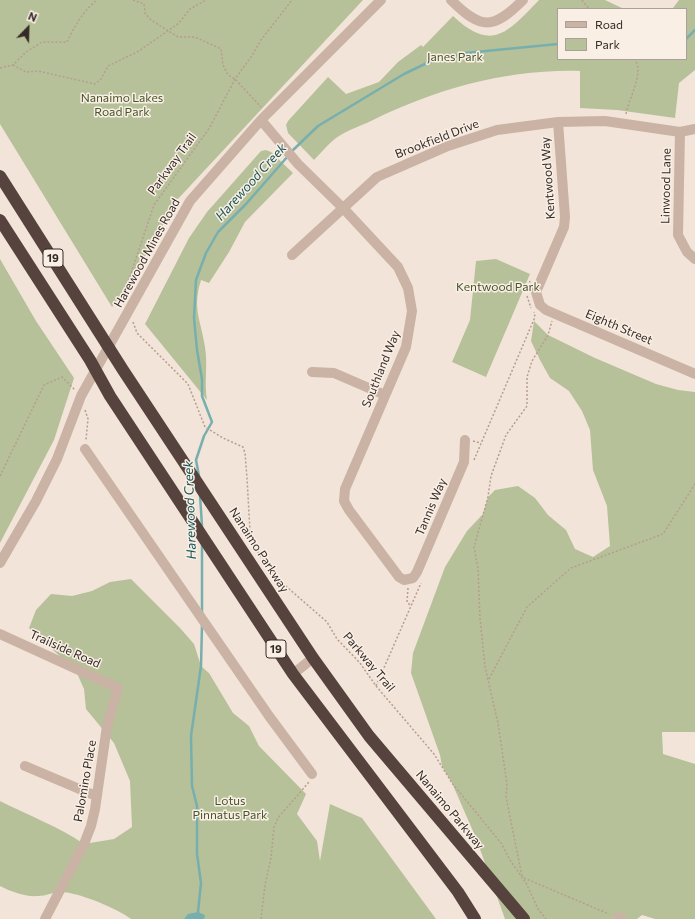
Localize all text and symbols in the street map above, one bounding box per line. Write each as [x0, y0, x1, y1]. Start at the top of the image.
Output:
north arrow [8, 8, 48, 48]
legend [557, 8, 687, 60]
text: N [27, 9, 39, 24]
text: Road [595, 17, 623, 31]
text: Park [595, 37, 620, 51]
park label: Janes Park [427, 50, 483, 64]
park label: Nanaimo Lakes Road Park [81, 91, 163, 119]
street label: Brookfield Drive [393, 116, 481, 162]
street label: Parkway Trail [145, 130, 199, 198]
street label: Kentwood Way [538, 136, 558, 220]
water label: Harewood Creek [212, 140, 290, 224]
street label: Linwood Lane [658, 148, 674, 224]
street label: Harewood Mines Road [111, 196, 183, 310]
road number: 19 [43, 249, 63, 267]
park label: Kentwood Park [456, 280, 540, 294]
street label: Eighth Street [583, 306, 655, 348]
street label: Southland Way [359, 328, 403, 410]
water label: Harewood Creek [180, 460, 200, 560]
street label: Tannis Way [412, 476, 450, 538]
street label: Nanaimo Parkway [226, 505, 292, 595]
street label: Trailside Road [27, 627, 103, 671]
street label: Parkway Trail [340, 629, 398, 695]
road number: 19 [266, 640, 286, 658]
street label: Palomino Place [71, 739, 99, 823]
street label: Nanaimo Parkway [413, 768, 487, 852]
park label: Lotus Pinnatus Park [192, 794, 268, 822]

